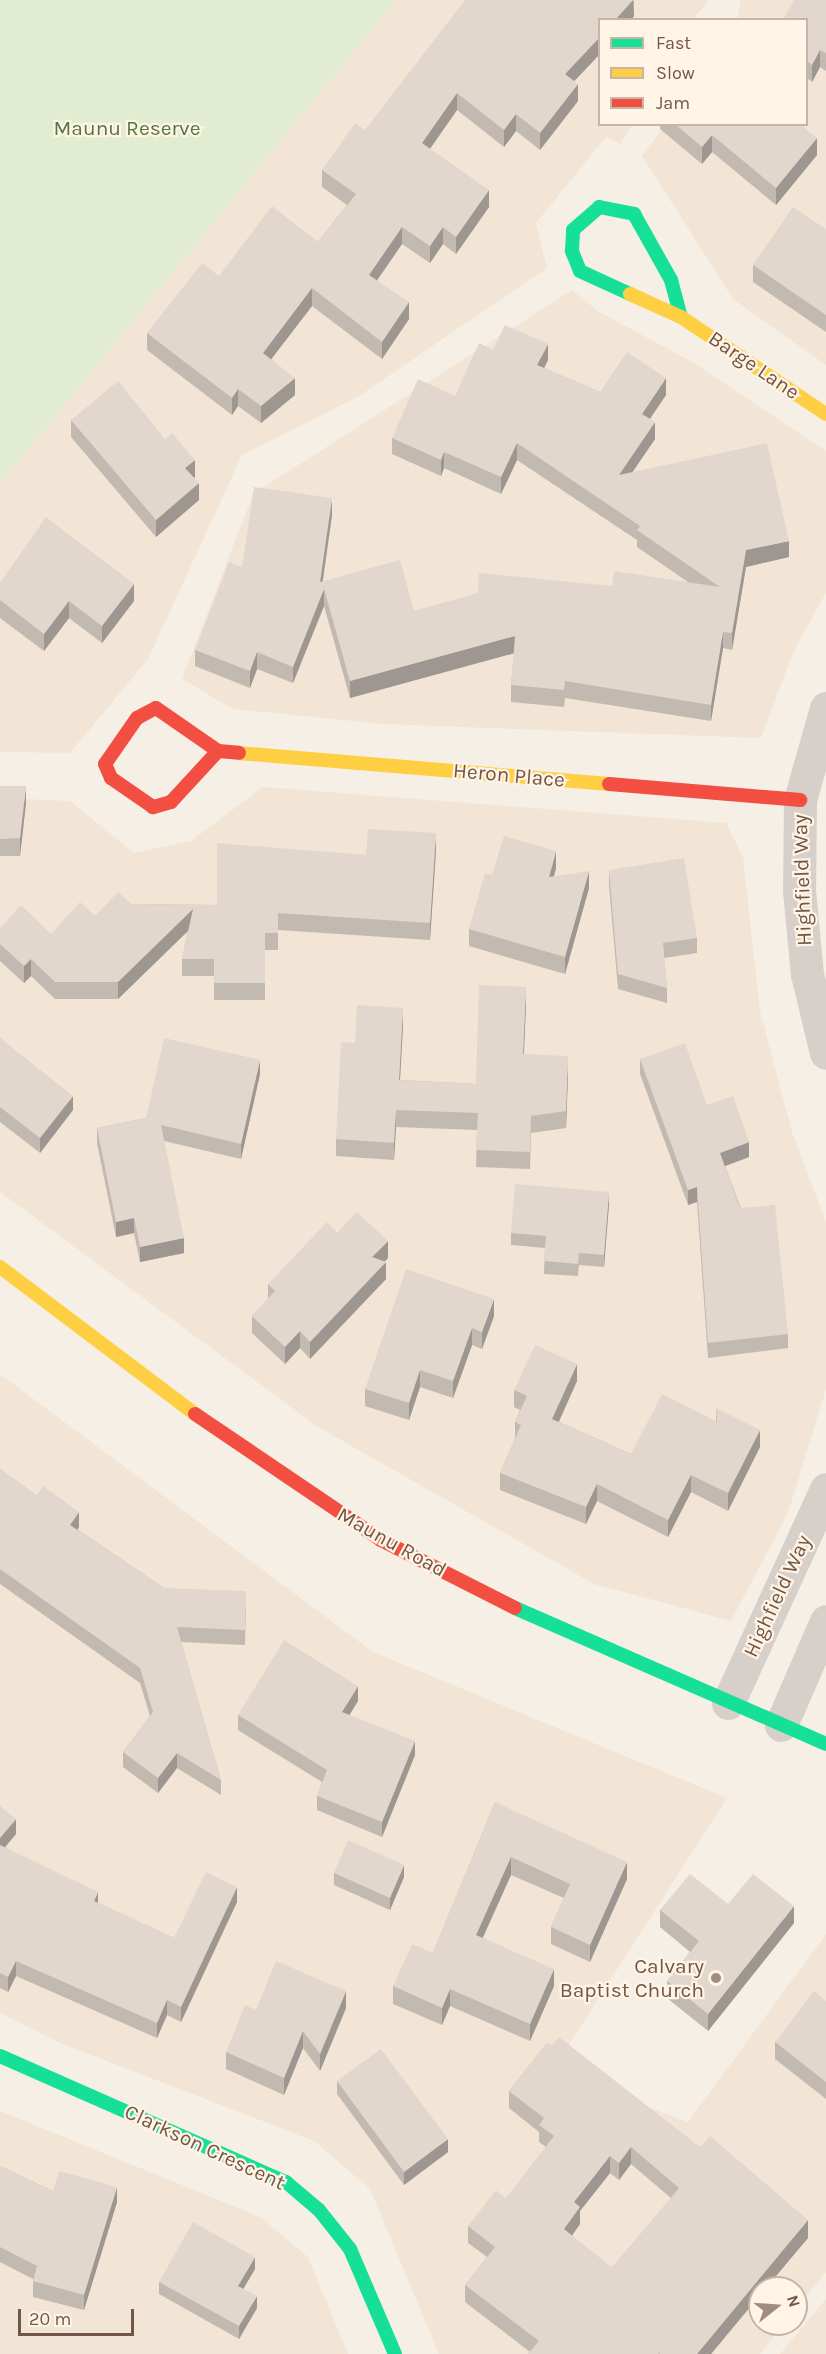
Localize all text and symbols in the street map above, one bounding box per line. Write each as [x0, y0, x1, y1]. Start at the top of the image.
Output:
legend [598, 18, 808, 126]
text: Fast [656, 32, 691, 54]
text: Slow [656, 62, 695, 84]
text: Jam [656, 92, 690, 114]
park label: Maunu Reserve [54, 115, 200, 141]
street label: Barge Lane [704, 325, 804, 405]
street label: Heron Place [452, 758, 566, 792]
street label: Highfield Way [787, 814, 817, 946]
street label: Maunu Road [333, 1502, 451, 1582]
street label: Highfield Way [738, 1531, 816, 1661]
place label: Calvary Baptist Church [560, 1953, 704, 2003]
marker: Calvary Baptist Church [709, 1971, 723, 1985]
street label: Clarkson Crescent [121, 2099, 289, 2195]
north arrow [748, 2276, 808, 2336]
text: N [783, 2293, 805, 2309]
scale bar [21, 2297, 136, 2335]
text: 20 m [29, 2308, 71, 2330]

